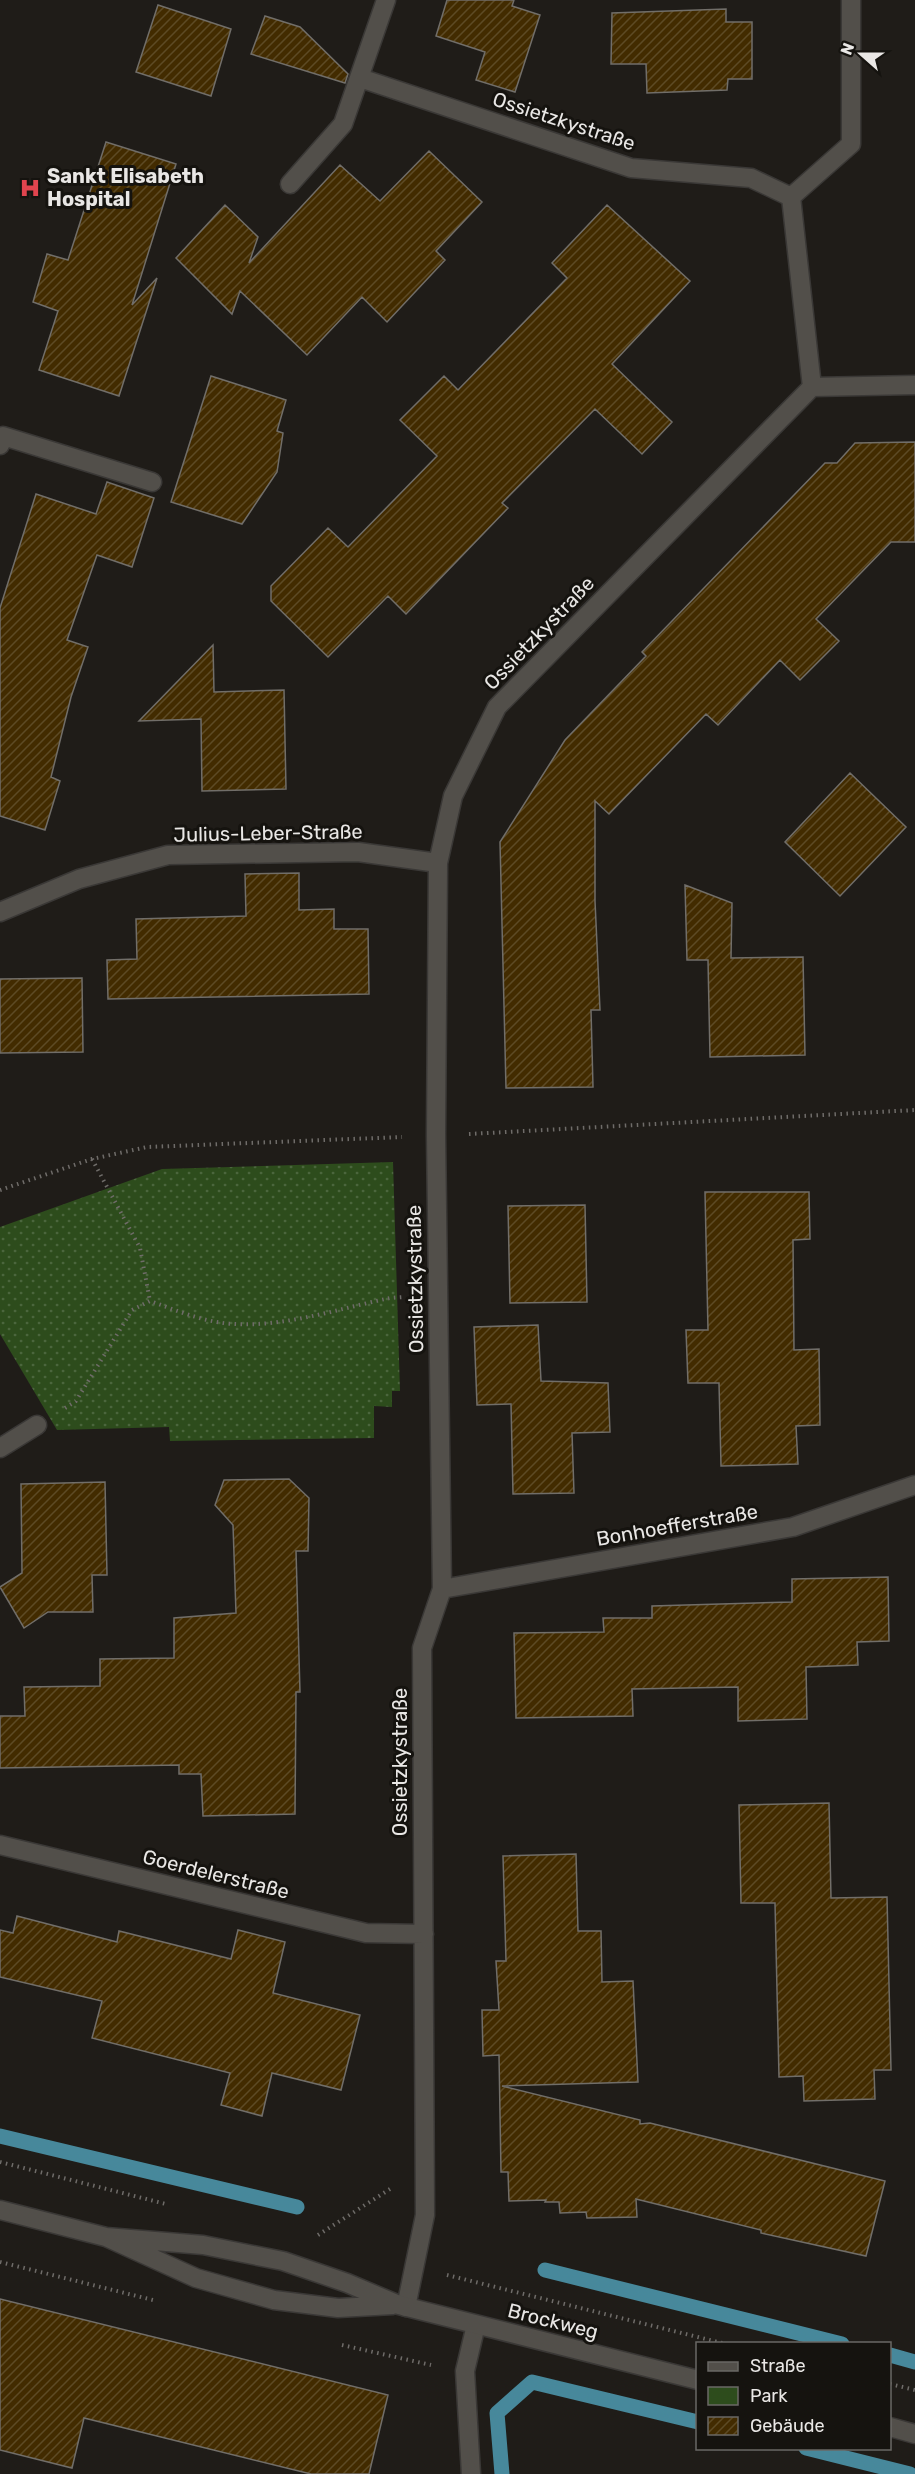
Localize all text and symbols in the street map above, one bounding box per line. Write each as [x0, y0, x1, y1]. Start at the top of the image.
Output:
north arrow [831, 24, 891, 84]
text: N [837, 40, 858, 58]
street label: Ossietzkystraße [490, 87, 638, 155]
place label: Sankt Elisabeth Hospital [47, 164, 204, 211]
hospital icon: Sankt Elisabeth Hospital [18, 176, 42, 200]
street label: Ossietzkystraße [479, 571, 599, 695]
street label: Julius-Leber-Straße [173, 819, 363, 847]
street label: Ossietzkystraße [402, 1205, 428, 1353]
street label: Bonhoefferstraße [594, 1499, 760, 1551]
street label: Ossietzkystraße [388, 1688, 412, 1836]
street label: Goerdelerstraße [140, 1844, 292, 1904]
street label: Brockweg [505, 2298, 601, 2344]
legend [696, 2342, 891, 2450]
text: Straße [750, 2355, 806, 2377]
text: Park [750, 2385, 788, 2407]
text: Gebäude [750, 2415, 825, 2437]

